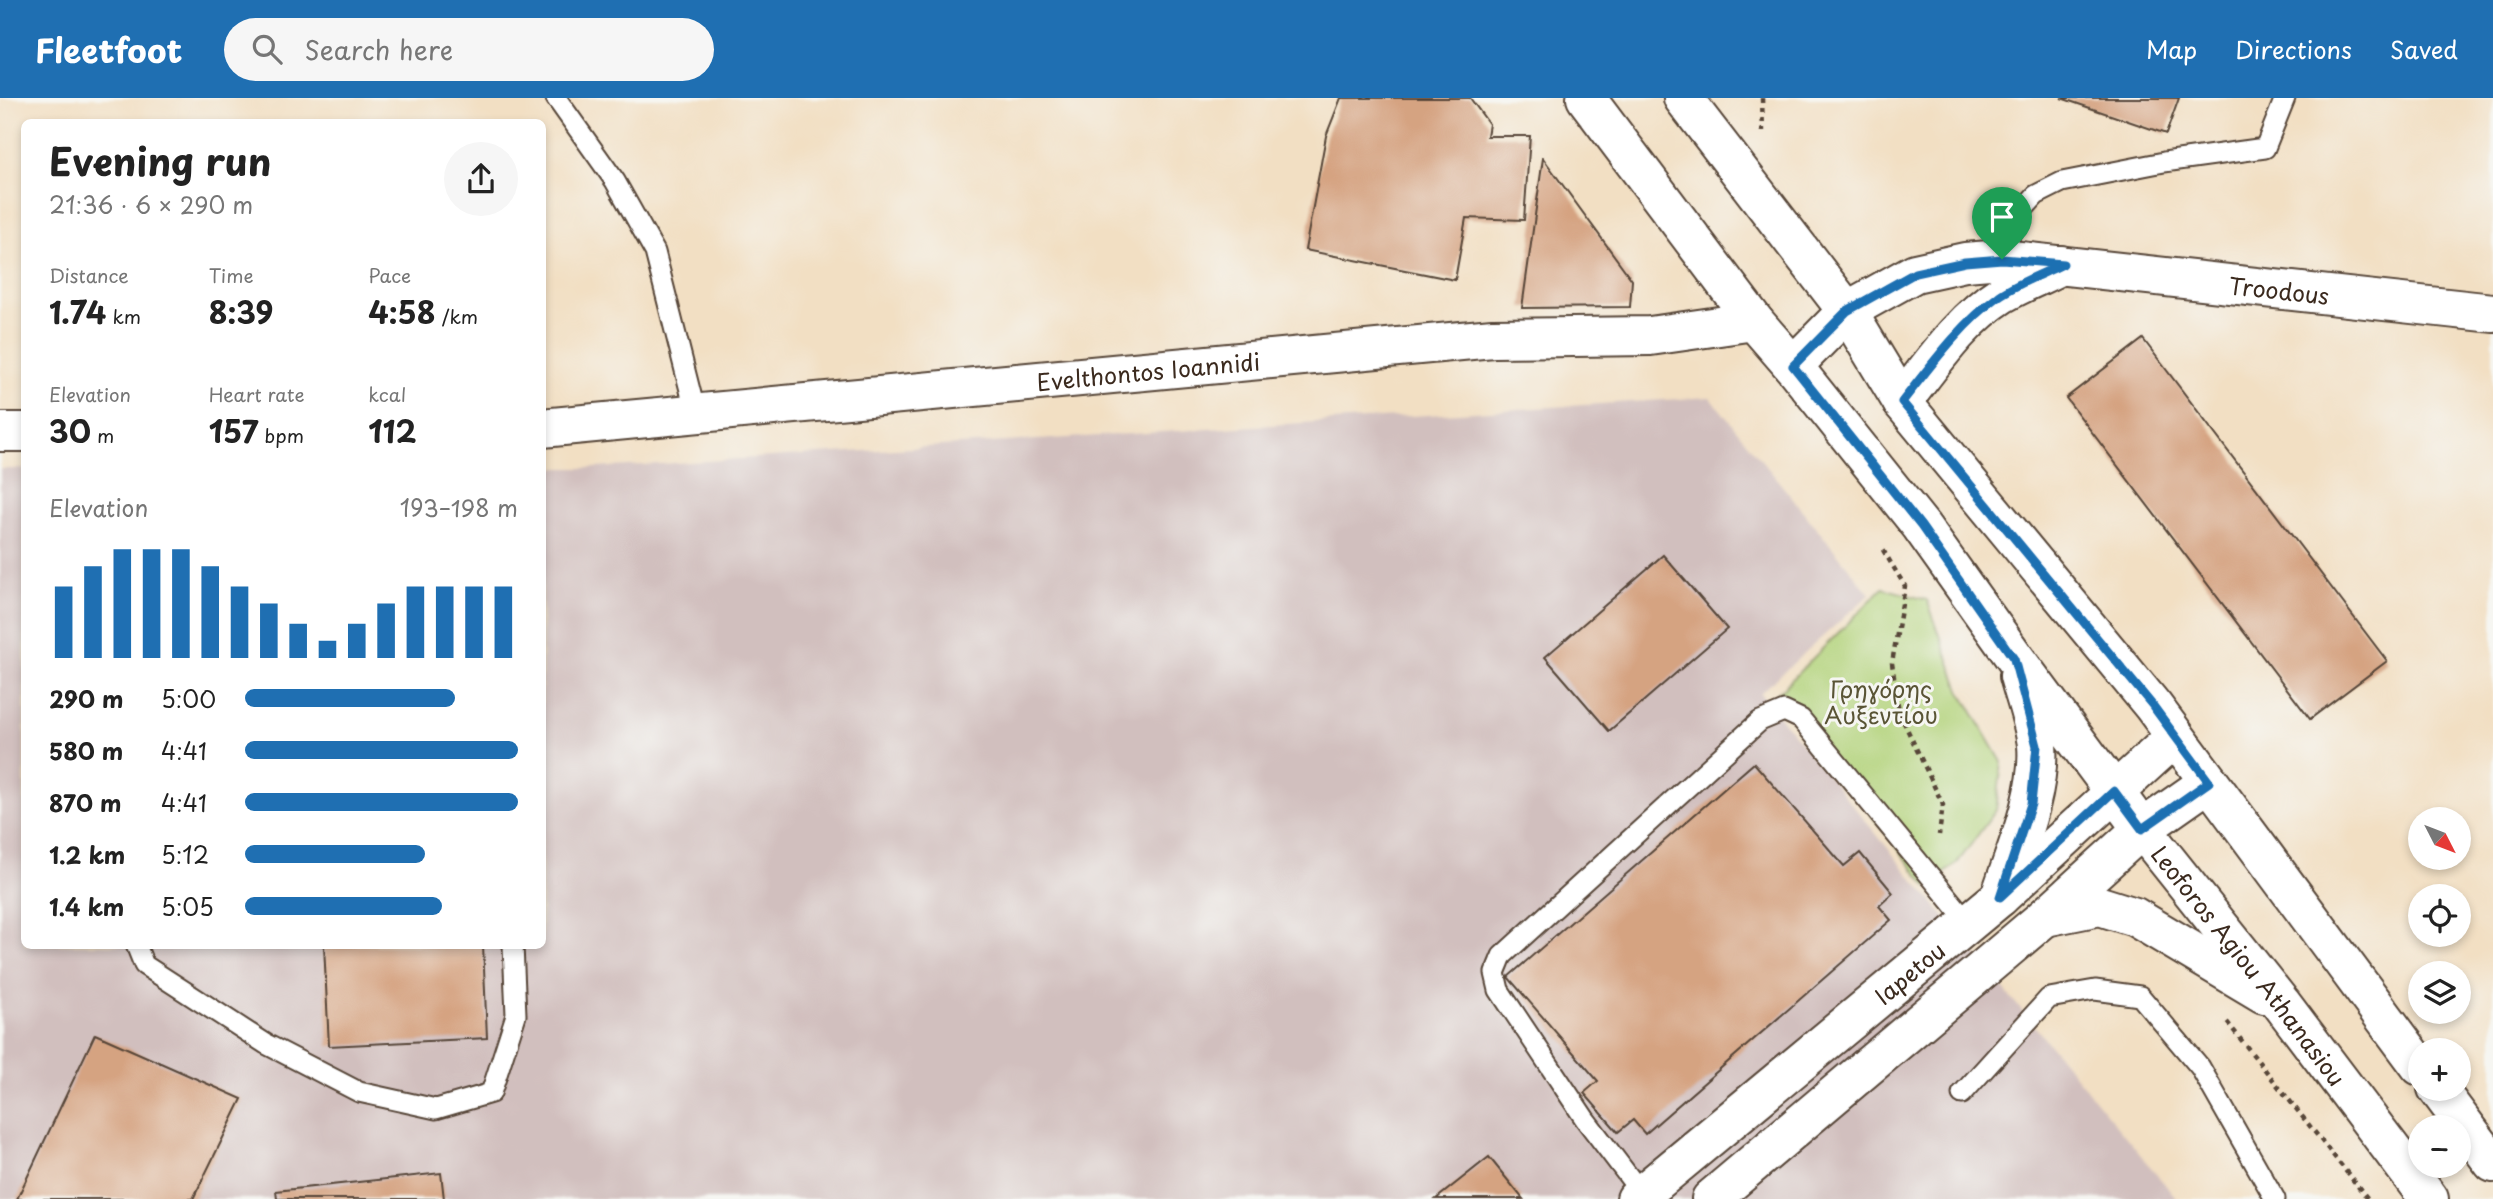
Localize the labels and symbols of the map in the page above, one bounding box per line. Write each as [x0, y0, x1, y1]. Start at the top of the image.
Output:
pin [1972, 187, 2032, 259]
street label: Troodous [2227, 267, 2331, 312]
street label: Evelthontos Ioannidi [1035, 343, 1262, 399]
park label: Γρηγόρης Αυξεντίου [1824, 671, 1938, 732]
north arrow [2408, 807, 2471, 870]
street label: Leoforos Agiou Athanasiou [2144, 837, 2355, 1093]
street label: Iapetou [1866, 932, 1952, 1012]

